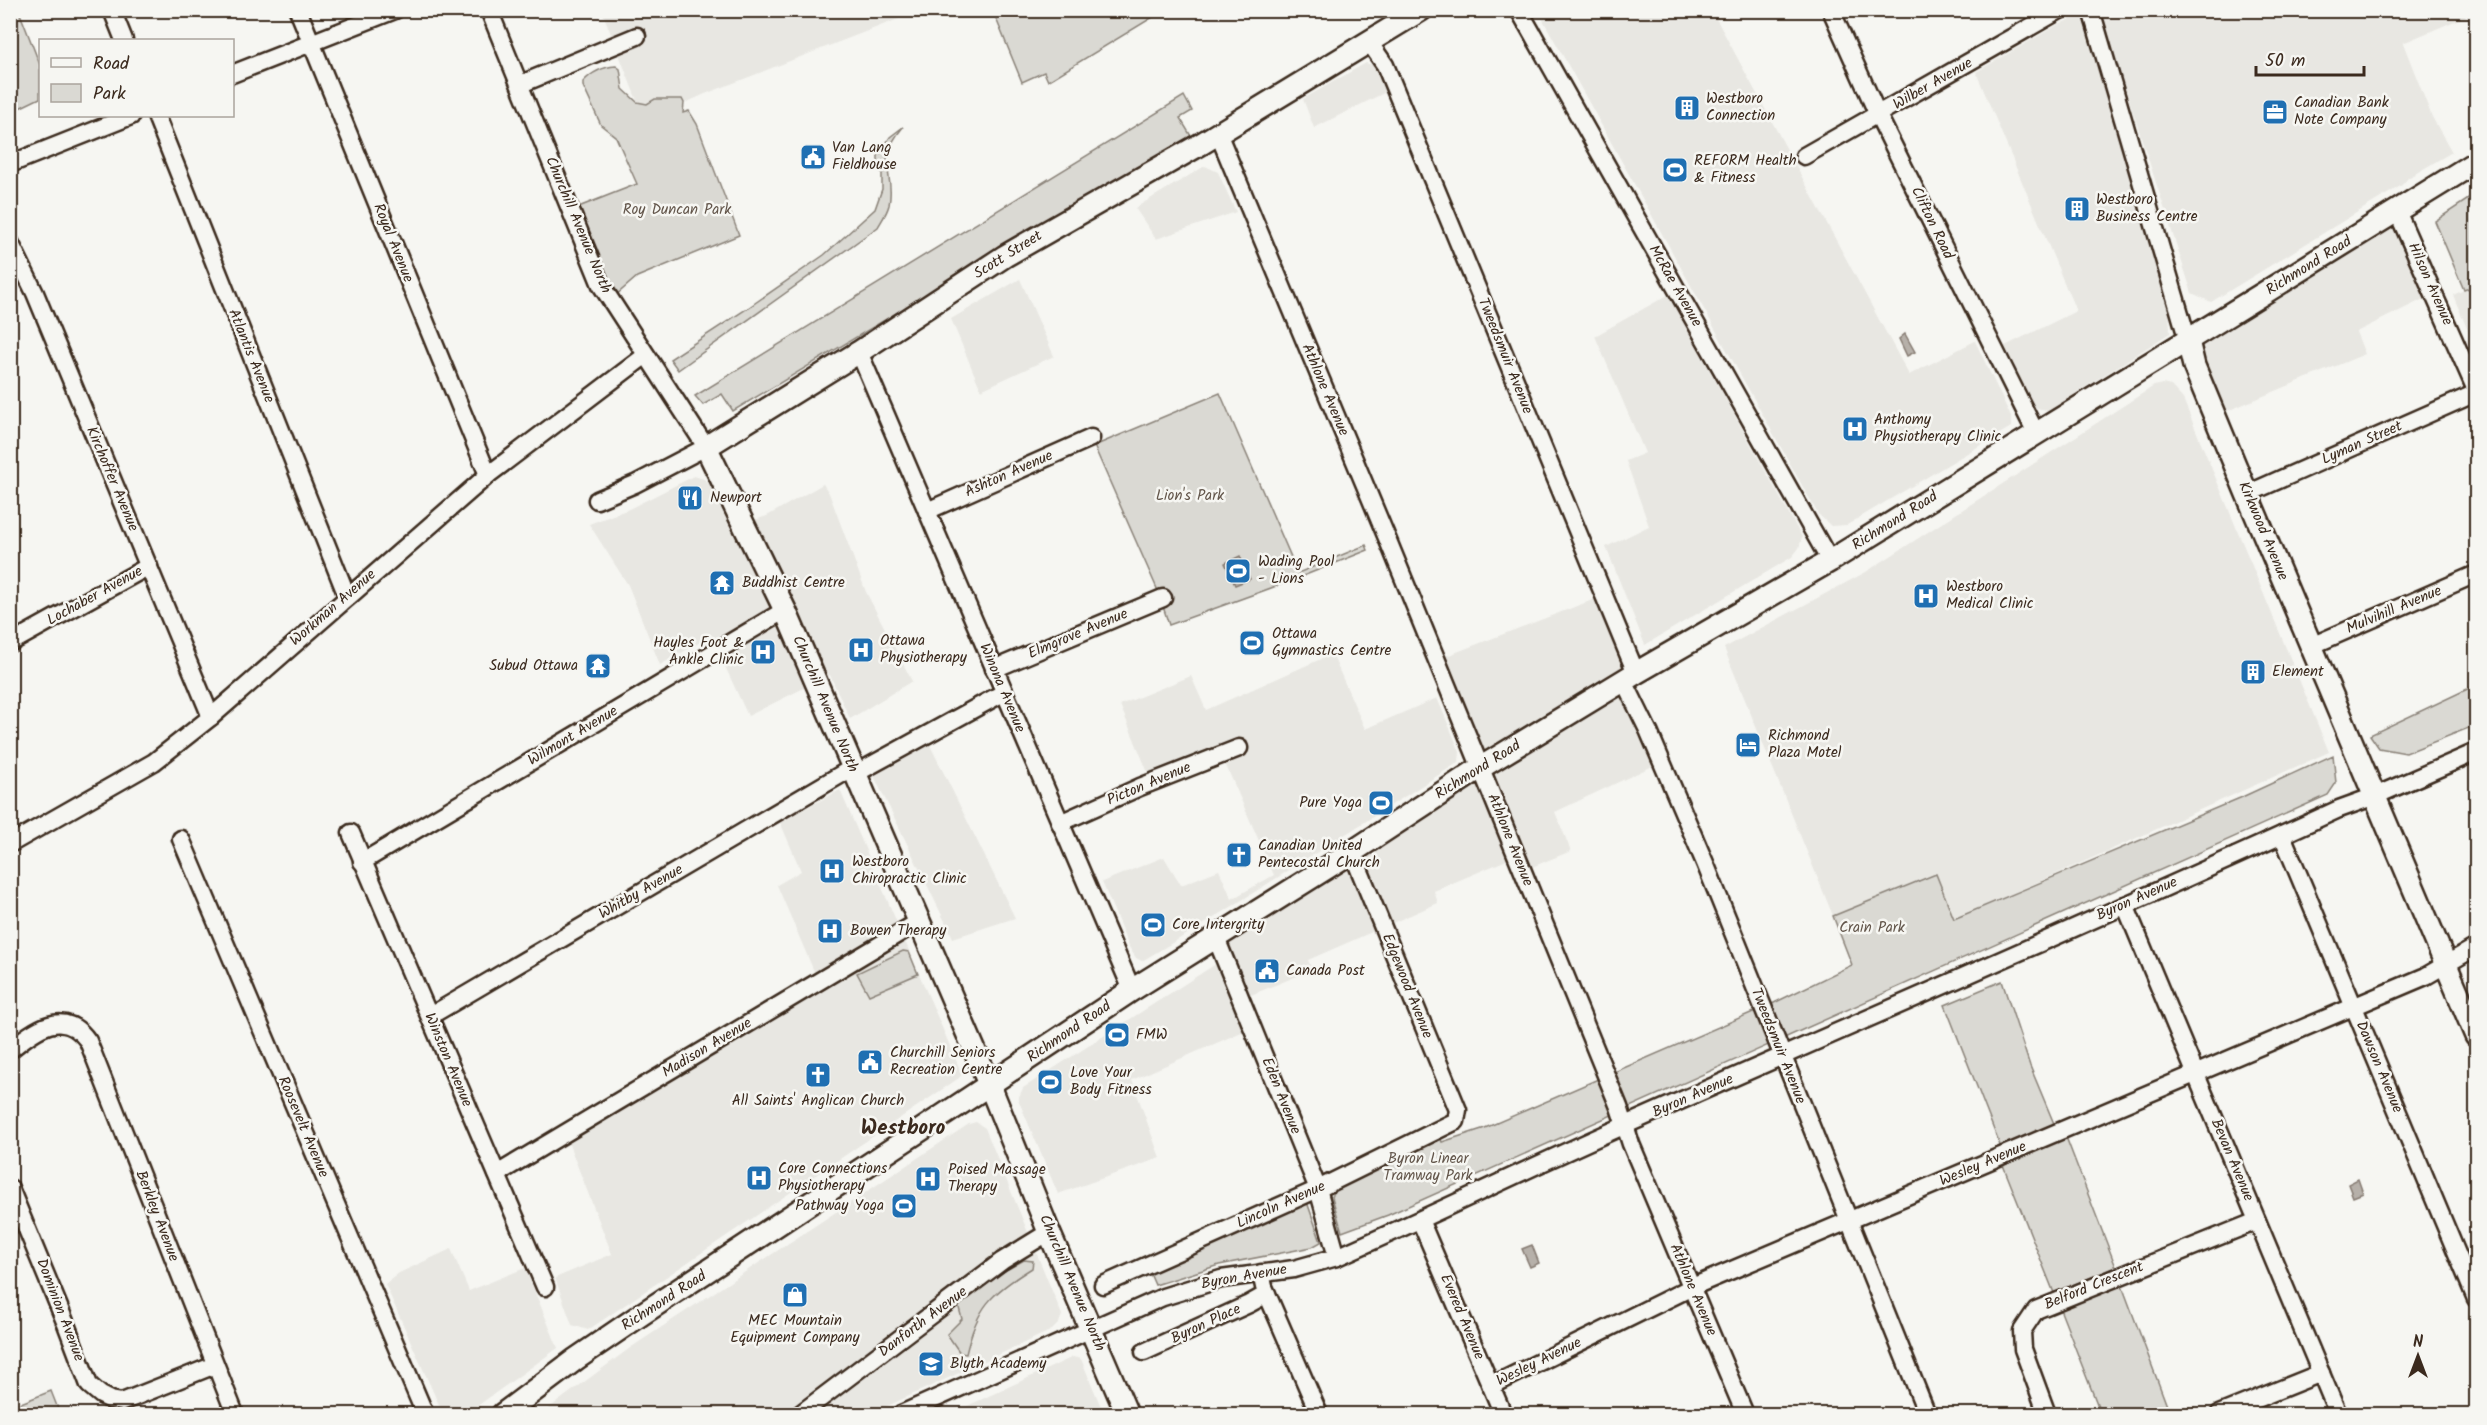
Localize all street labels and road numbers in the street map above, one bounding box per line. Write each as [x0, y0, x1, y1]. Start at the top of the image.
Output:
street label: Wilber Avenue [1889, 51, 1978, 117]
street label: Churchill Avenue North [538, 153, 618, 297]
street label: Clifton Road [1904, 182, 1960, 264]
street label: Royal Avenue [366, 200, 420, 286]
street label: Scott Street [969, 224, 1047, 286]
street label: Richmond Road [2261, 230, 2357, 302]
street label: Hilson Avenue [2401, 239, 2459, 330]
street label: McRae Avenue [1642, 240, 1708, 332]
street label: Tweedsmuir Avenue [1471, 294, 1539, 418]
street label: Atlantis Avenue [221, 305, 281, 407]
street label: Athlone Avenue [1295, 340, 1355, 440]
street label: Lyman Street [2318, 414, 2406, 472]
street label: Kirchoffer Avenue [79, 423, 145, 535]
street label: Ashton Avenue [961, 444, 1057, 504]
street label: Kirkwood Avenue [2231, 478, 2295, 585]
street label: Richmond Road [1847, 485, 1943, 557]
street label: Lochaber Avenue [43, 560, 148, 632]
street label: Workman Avenue [284, 563, 382, 652]
street label: Mulvihill Avenue [2342, 579, 2446, 641]
street label: Elmgrove Avenue [1024, 602, 1132, 666]
street label: Churchill Avenue North [785, 632, 865, 776]
street label: Winona Avenue [972, 639, 1032, 737]
street label: Wilmont Avenue [523, 699, 623, 772]
street label: Richmond Road [1430, 734, 1526, 806]
street label: Picton Avenue [1103, 755, 1195, 812]
street label: Athlone Avenue [1480, 790, 1540, 890]
street label: Whitby Avenue [594, 858, 688, 926]
street label: Byron Avenue [2093, 870, 2182, 928]
street label: Edgewood Avenue [1375, 930, 1439, 1042]
street label: Tweedsmuir Avenue [1744, 984, 1812, 1108]
street label: Richmond Road [1022, 995, 1116, 1069]
street label: Winston Avenue [417, 1009, 479, 1111]
street label: Madison Avenue [657, 1012, 757, 1084]
street label: Dawson Avenue [2349, 1017, 2409, 1117]
street label: Eden Avenue [1255, 1054, 1307, 1138]
street label: Byron Avenue [1649, 1067, 1738, 1125]
street label: Roosevelt Avenue [271, 1072, 335, 1182]
street label: Bevan Avenue [2204, 1115, 2260, 1205]
street label: Wesley Avenue [1936, 1135, 2030, 1193]
street label: Berkley Avenue [129, 1167, 185, 1265]
street label: Lincoln Avenue [1233, 1175, 1330, 1235]
street label: Churchill Avenue North [1032, 1211, 1112, 1355]
street label: Athlone Avenue [1663, 1240, 1723, 1340]
street label: Dominion Avenue [29, 1255, 91, 1365]
street label: Belford Crescent [2041, 1255, 2147, 1317]
street label: Byron Avenue [1199, 1258, 1289, 1296]
street label: Richmond Road [617, 1264, 712, 1338]
street label: Evered Avenue [1433, 1270, 1491, 1364]
street label: Danforth Avenue [873, 1280, 973, 1364]
street label: Byron Place [1167, 1297, 1245, 1351]
street label: Wesley Avenue [1492, 1331, 1586, 1393]

